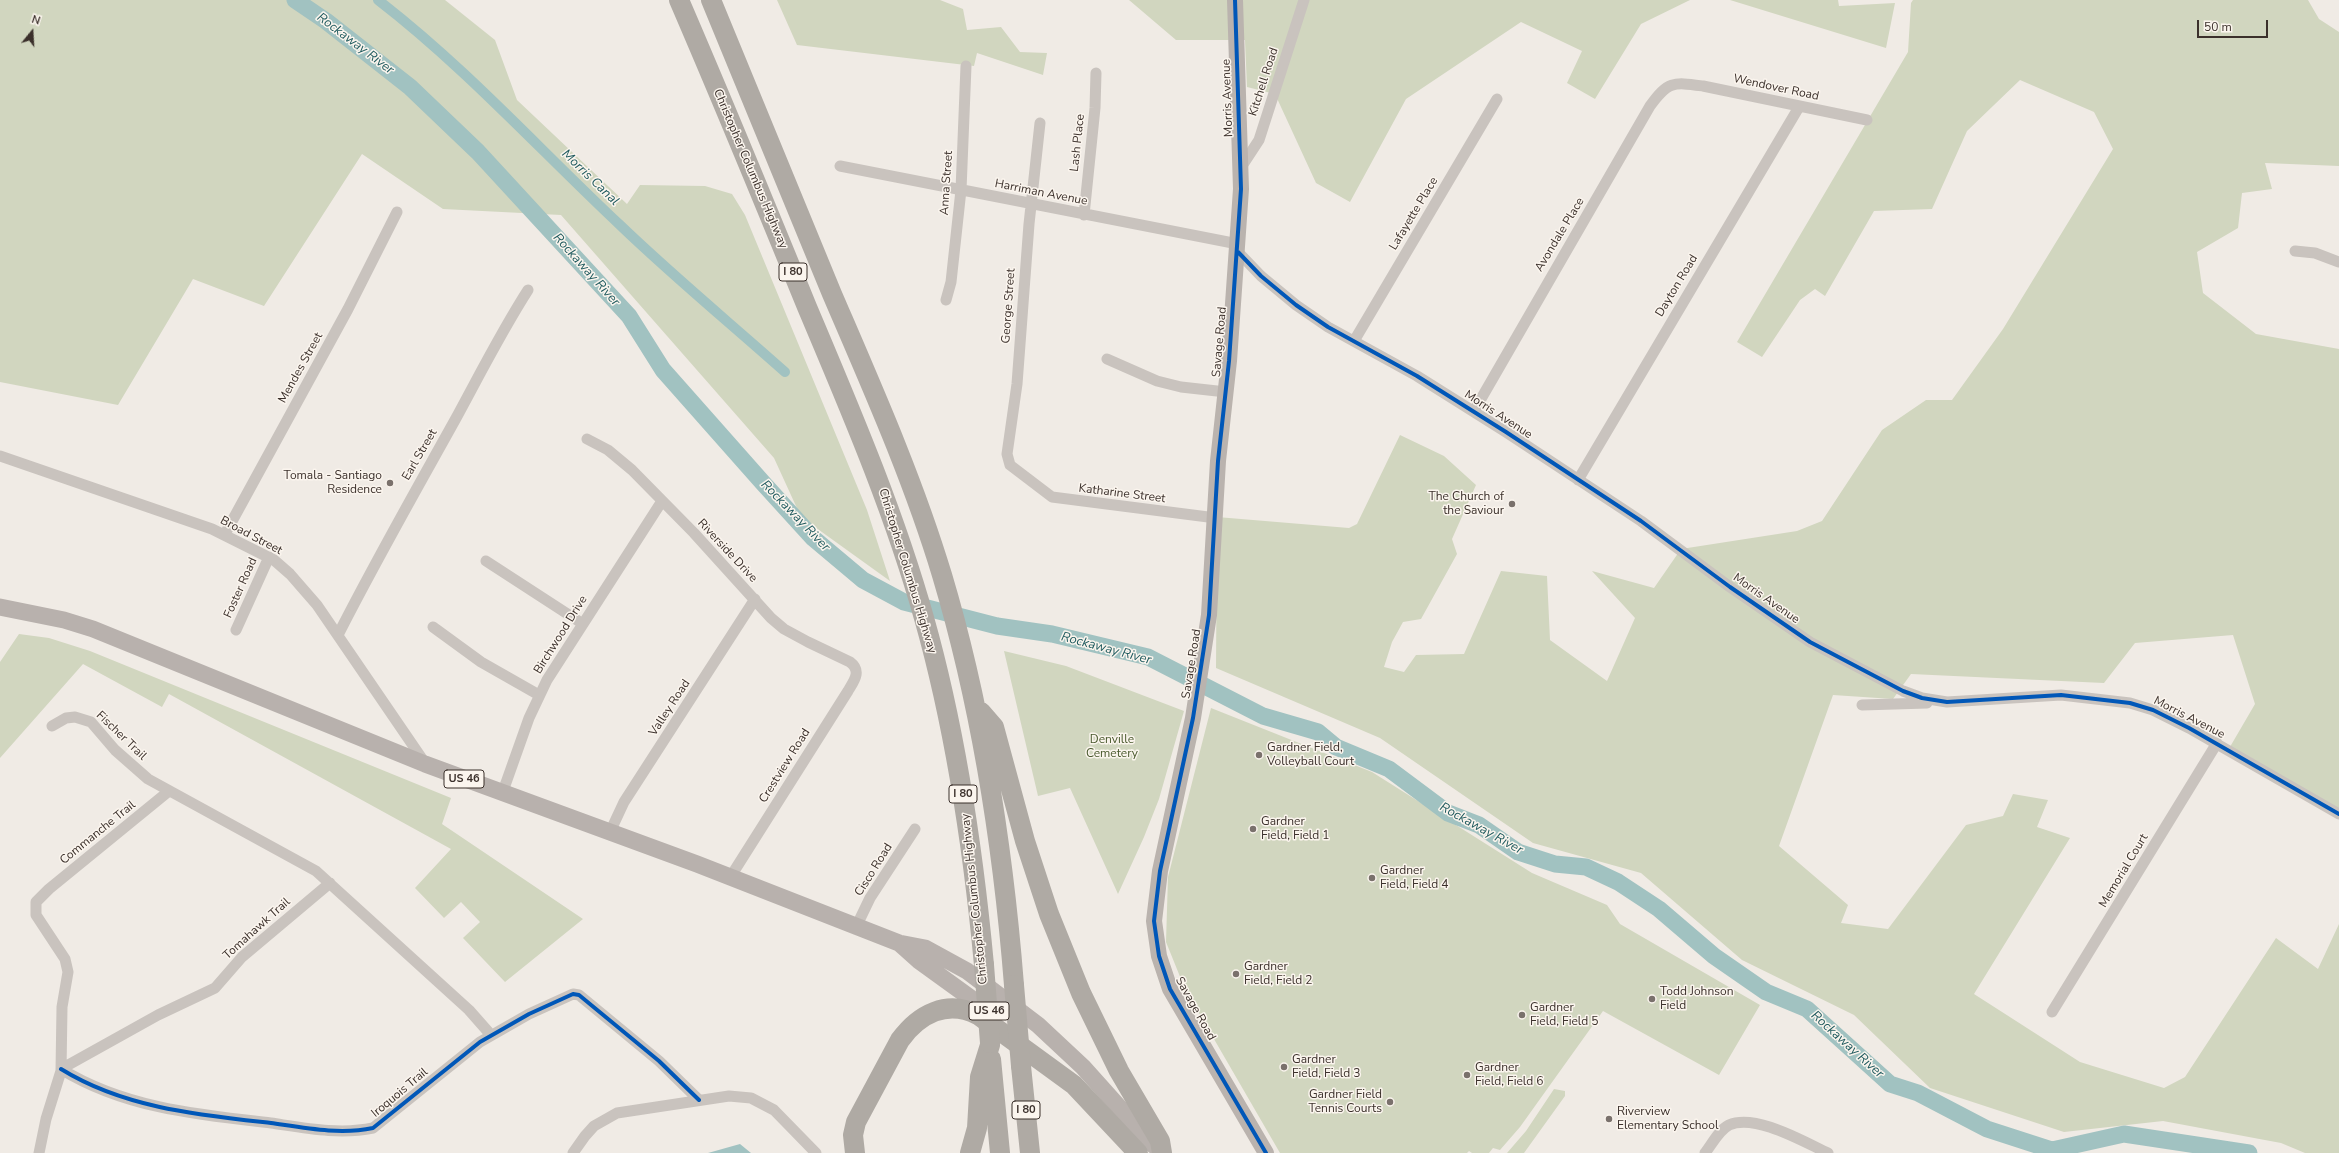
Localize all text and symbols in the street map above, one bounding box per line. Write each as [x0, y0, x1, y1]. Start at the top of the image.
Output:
water label: Rockaway River [313, 10, 397, 78]
north arrow [12, 12, 52, 52]
text: N [30, 12, 42, 29]
scale bar [2199, 12, 2270, 38]
text: 50 m [2204, 19, 2232, 35]
street label: Kitchell Road [1246, 46, 1282, 118]
street label: Morris Avenue [1219, 59, 1237, 137]
street label: Wendover Road [1732, 72, 1820, 104]
street label: Christopher Columbus Highway [710, 87, 790, 251]
street label: Lash Place [1068, 113, 1088, 173]
water label: Morris Canal [558, 147, 622, 209]
street label: Anna Street [938, 150, 956, 216]
street label: Lafayette Place [1387, 175, 1441, 253]
street label: Harriman Avenue [993, 177, 1089, 209]
street label: Avondale Place [1532, 195, 1588, 275]
water label: Rockaway River [549, 230, 623, 310]
street label: Dayton Road [1653, 252, 1701, 320]
road number: I 80 [779, 263, 807, 281]
street label: George Street [999, 268, 1019, 344]
street label: Savage Road [1210, 306, 1230, 378]
street label: Mendes Street [276, 330, 326, 406]
street label: Morris Avenue [1461, 388, 1535, 442]
street label: Earl Street [400, 427, 440, 483]
place label: Tomala - Santiago Residence [284, 469, 382, 497]
water label: Rockaway River [757, 477, 833, 555]
marker: Tomala - Santiago Residence [385, 478, 395, 488]
street label: Katharine Street [1078, 482, 1166, 506]
street label: Christopher Columbus Highway [875, 487, 939, 655]
place label: The Church of the Saviour [1429, 490, 1504, 518]
marker: The Church of the Saviour [1507, 499, 1517, 509]
street label: Broad Street [218, 514, 284, 558]
street label: Riverside Drive [694, 516, 760, 586]
street label: Foster Road [221, 556, 261, 620]
street label: Morris Avenue [1730, 571, 1802, 627]
street label: Birchwood Drive [531, 593, 591, 677]
street label: Savage Road [1179, 628, 1205, 700]
water label: Rockaway River [1059, 629, 1153, 669]
street label: Valley Road [646, 677, 694, 739]
street label: Morris Avenue [2151, 694, 2227, 742]
street label: Fischer Trail [93, 708, 149, 764]
street label: Crestview Road [756, 726, 814, 806]
park label: Denville Cemetery [1086, 733, 1138, 761]
place label: Gardner Field, Volleyball Court [1267, 741, 1354, 769]
marker: Gardner Field, Volleyball Court [1254, 750, 1264, 760]
road number: US 46 [444, 770, 484, 788]
road number: I 80 [949, 785, 977, 803]
street label: Commanche Trail [57, 798, 139, 868]
water label: Rockaway River [1437, 800, 1525, 858]
street label: Christopher Columbus Highway [959, 813, 991, 985]
place label: Gardner Field, Field 1 [1261, 815, 1330, 843]
marker: Gardner Field, Field 1 [1248, 824, 1258, 834]
street label: Memorial Court [2096, 831, 2152, 911]
street label: Cisco Road [852, 841, 896, 899]
place label: Gardner Field, Field 4 [1380, 864, 1449, 892]
marker: Gardner Field, Field 4 [1367, 873, 1377, 883]
street label: Tomahawk Trail [221, 895, 293, 963]
place label: Gardner Field, Field 2 [1244, 960, 1313, 988]
marker: Gardner Field, Field 2 [1231, 969, 1241, 979]
street label: Savage Road [1172, 975, 1218, 1043]
place label: Todd Johnson Field [1660, 985, 1734, 1013]
marker: Todd Johnson Field [1647, 994, 1657, 1004]
place label: Gardner Field, Field 5 [1530, 1001, 1599, 1029]
road number: US 46 [969, 1002, 1009, 1020]
water label: Rockaway River [1807, 1008, 1887, 1082]
marker: Gardner Field, Field 5 [1517, 1010, 1527, 1020]
place label: Gardner Field, Field 3 [1292, 1053, 1361, 1081]
place label: Gardner Field, Field 6 [1475, 1061, 1544, 1089]
marker: Gardner Field, Field 3 [1279, 1062, 1289, 1072]
street label: Iroquois Trail [369, 1065, 431, 1121]
marker: Gardner Field, Field 6 [1462, 1070, 1472, 1080]
place label: Gardner Field Tennis Courts [1308, 1088, 1382, 1116]
marker: Gardner Field Tennis Courts [1385, 1097, 1395, 1107]
road number: I 80 [1012, 1101, 1040, 1119]
place label: Riverview Elementary School [1617, 1105, 1718, 1133]
marker: Riverview Elementary School [1604, 1114, 1614, 1124]

